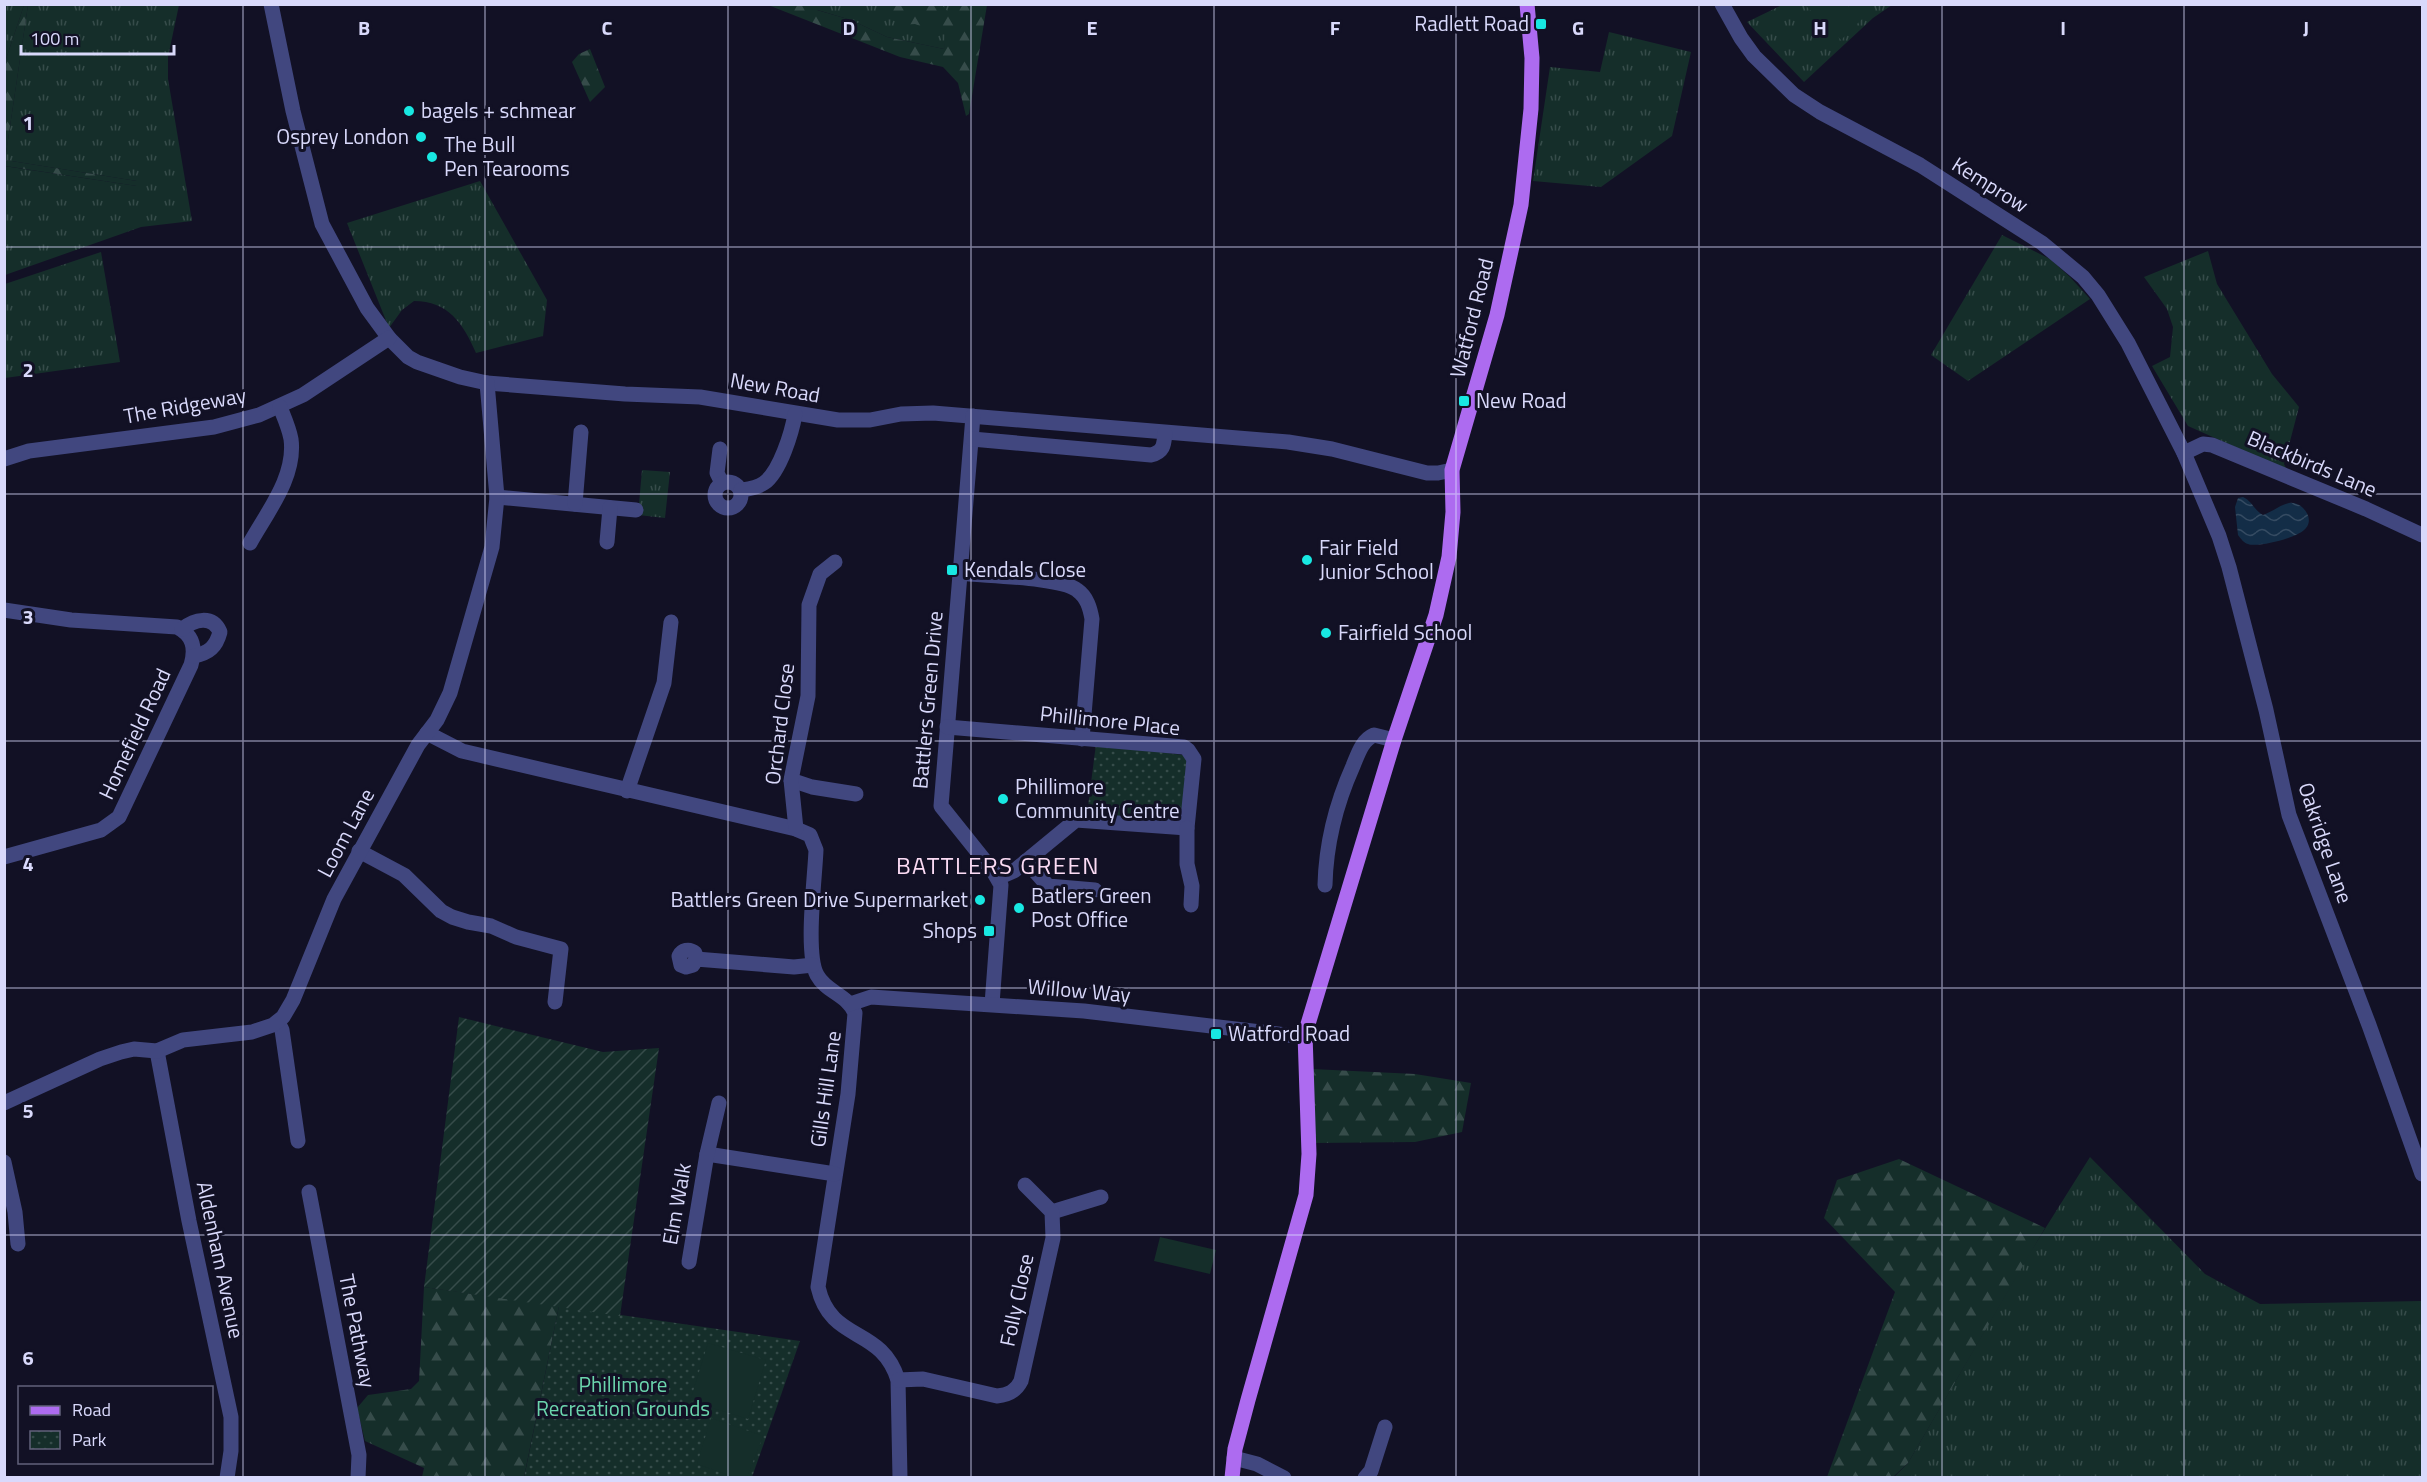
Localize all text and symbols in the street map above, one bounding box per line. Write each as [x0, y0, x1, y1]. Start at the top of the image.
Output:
place label: Radlett Road [1414, 7, 1529, 39]
text: B [358, 12, 370, 43]
text: C [602, 12, 613, 43]
text: D [843, 12, 855, 43]
text: E [1086, 12, 1098, 43]
text: F [1330, 12, 1341, 43]
text: G [1572, 12, 1584, 43]
text: H [1813, 12, 1827, 43]
text: I [2060, 12, 2066, 43]
text: J [2303, 12, 2309, 43]
marker: Radlett Road [1534, 17, 1548, 31]
scale bar [21, 18, 174, 56]
text: 100 m [30, 25, 79, 52]
place label: bagels + schmear [421, 94, 576, 126]
marker: bagels + schmear [402, 104, 416, 118]
text: 1 [22, 107, 34, 138]
place label: Osprey London [276, 120, 409, 152]
place label: The Bull Pen Tearooms [444, 128, 570, 184]
marker: Osprey London [414, 130, 428, 144]
street label: Kemprow [1946, 148, 2035, 220]
marker: The Bull Pen Tearooms [425, 150, 439, 164]
street label: Watford Road [1441, 255, 1501, 381]
text: 2 [22, 354, 34, 385]
street label: New Road [728, 363, 823, 411]
street label: The Ridgeway [121, 378, 249, 432]
place label: New Road [1476, 384, 1567, 416]
marker: New Road [1457, 394, 1471, 408]
street label: Blackbirds Lane [2243, 421, 2382, 505]
place label: Fair Field Junior School [1319, 531, 1434, 587]
place label: Kendals Close [964, 553, 1086, 585]
marker: Fair Field Junior School [1300, 553, 1314, 567]
marker: Kendals Close [945, 563, 959, 577]
text: 3 [22, 601, 34, 632]
street label: Battlers Green Drive [903, 610, 951, 790]
place label: Fairfield School [1338, 616, 1472, 648]
marker: Fairfield School [1319, 626, 1333, 640]
street label: Orchard Close [756, 661, 802, 787]
street label: Homefield Road [90, 663, 179, 804]
street label: Phillimore Place [1038, 697, 1182, 743]
place label: Phillimore Community Centre [1015, 770, 1180, 826]
street label: Oakridge Lane [2290, 778, 2362, 907]
street label: Loom Lane [308, 782, 382, 883]
marker: Phillimore Community Centre [996, 792, 1010, 806]
district label: BATTLERS GREEN [896, 847, 1100, 883]
text: 4 [22, 848, 34, 879]
place label: Batlers Green Post Office [1031, 879, 1151, 935]
place label: Battlers Green Drive Supermarket [671, 883, 969, 915]
marker: Battlers Green Drive Supermarket [973, 893, 987, 907]
marker: Batlers Green Post Office [1012, 901, 1026, 915]
place label: Shops [922, 914, 977, 946]
marker: Shops [982, 924, 996, 938]
street label: Willow Way [1026, 970, 1132, 1010]
place label: Watford Road [1228, 1017, 1350, 1049]
marker: Watford Road [1209, 1027, 1223, 1041]
street label: Gills Hill Lane [801, 1029, 849, 1149]
text: 5 [22, 1095, 34, 1126]
street label: Elm Walk [653, 1160, 699, 1247]
street label: Aldenham Avenue [189, 1178, 253, 1341]
street label: Folly Close [991, 1251, 1041, 1349]
street label: The Pathway [331, 1271, 385, 1391]
text: 6 [22, 1342, 34, 1373]
park label: Phillimore Recreation Grounds [536, 1368, 710, 1424]
legend [18, 1386, 213, 1464]
text: Road [72, 1396, 111, 1423]
text: Park [72, 1426, 107, 1453]

